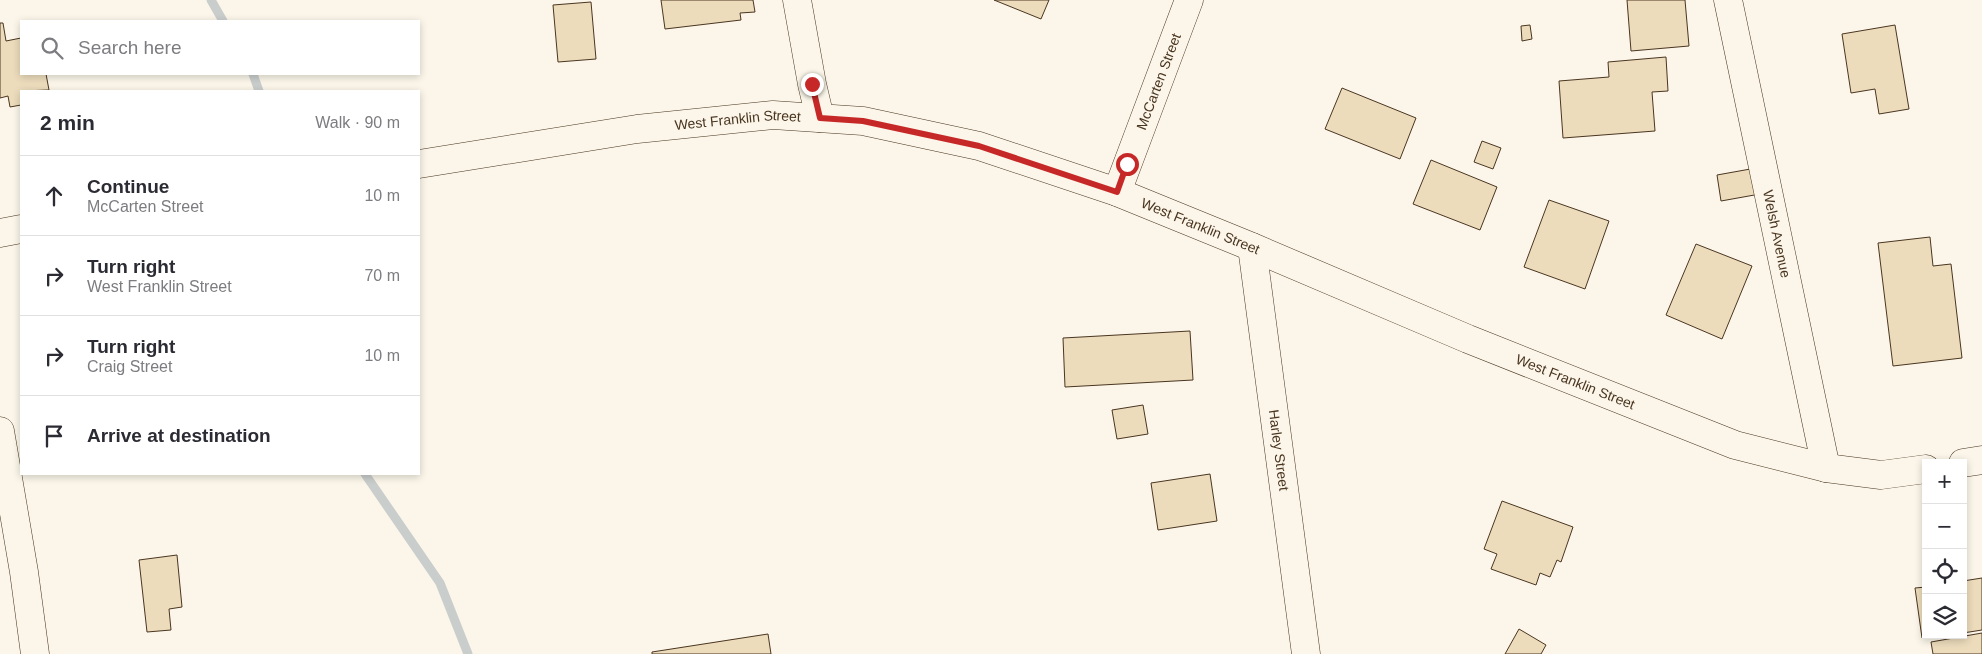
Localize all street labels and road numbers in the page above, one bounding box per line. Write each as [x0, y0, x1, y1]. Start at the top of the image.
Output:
street label: McCarten Street [1133, 31, 1184, 132]
street label: West Franklin Street [674, 107, 801, 133]
street label: Welsh Avenue [1760, 189, 1794, 279]
street label: West Franklin Street [1139, 195, 1262, 257]
street label: West Franklin Street [1514, 351, 1637, 413]
street label: Harley Street [1266, 409, 1292, 492]

